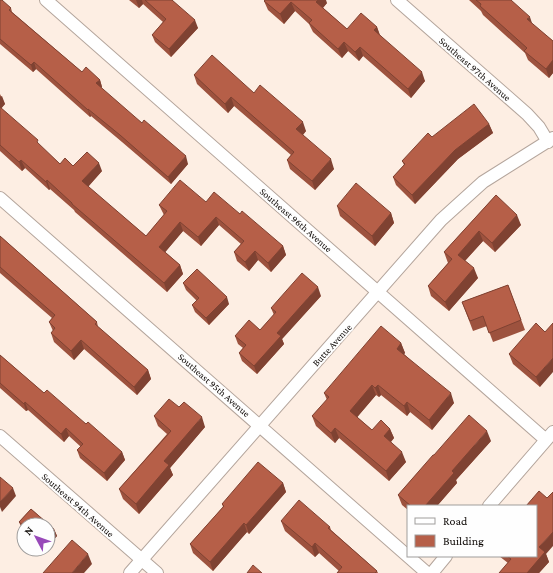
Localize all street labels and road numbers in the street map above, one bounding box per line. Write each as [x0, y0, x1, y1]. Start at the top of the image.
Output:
street label: Southeast 97th Avenue [437, 35, 513, 103]
street label: Southeast 96th Avenue [258, 186, 335, 255]
street label: Butte Avenue [310, 321, 354, 368]
street label: Southeast 95th Avenue [176, 351, 253, 420]
street label: Southeast 94th Avenue [40, 471, 117, 540]

